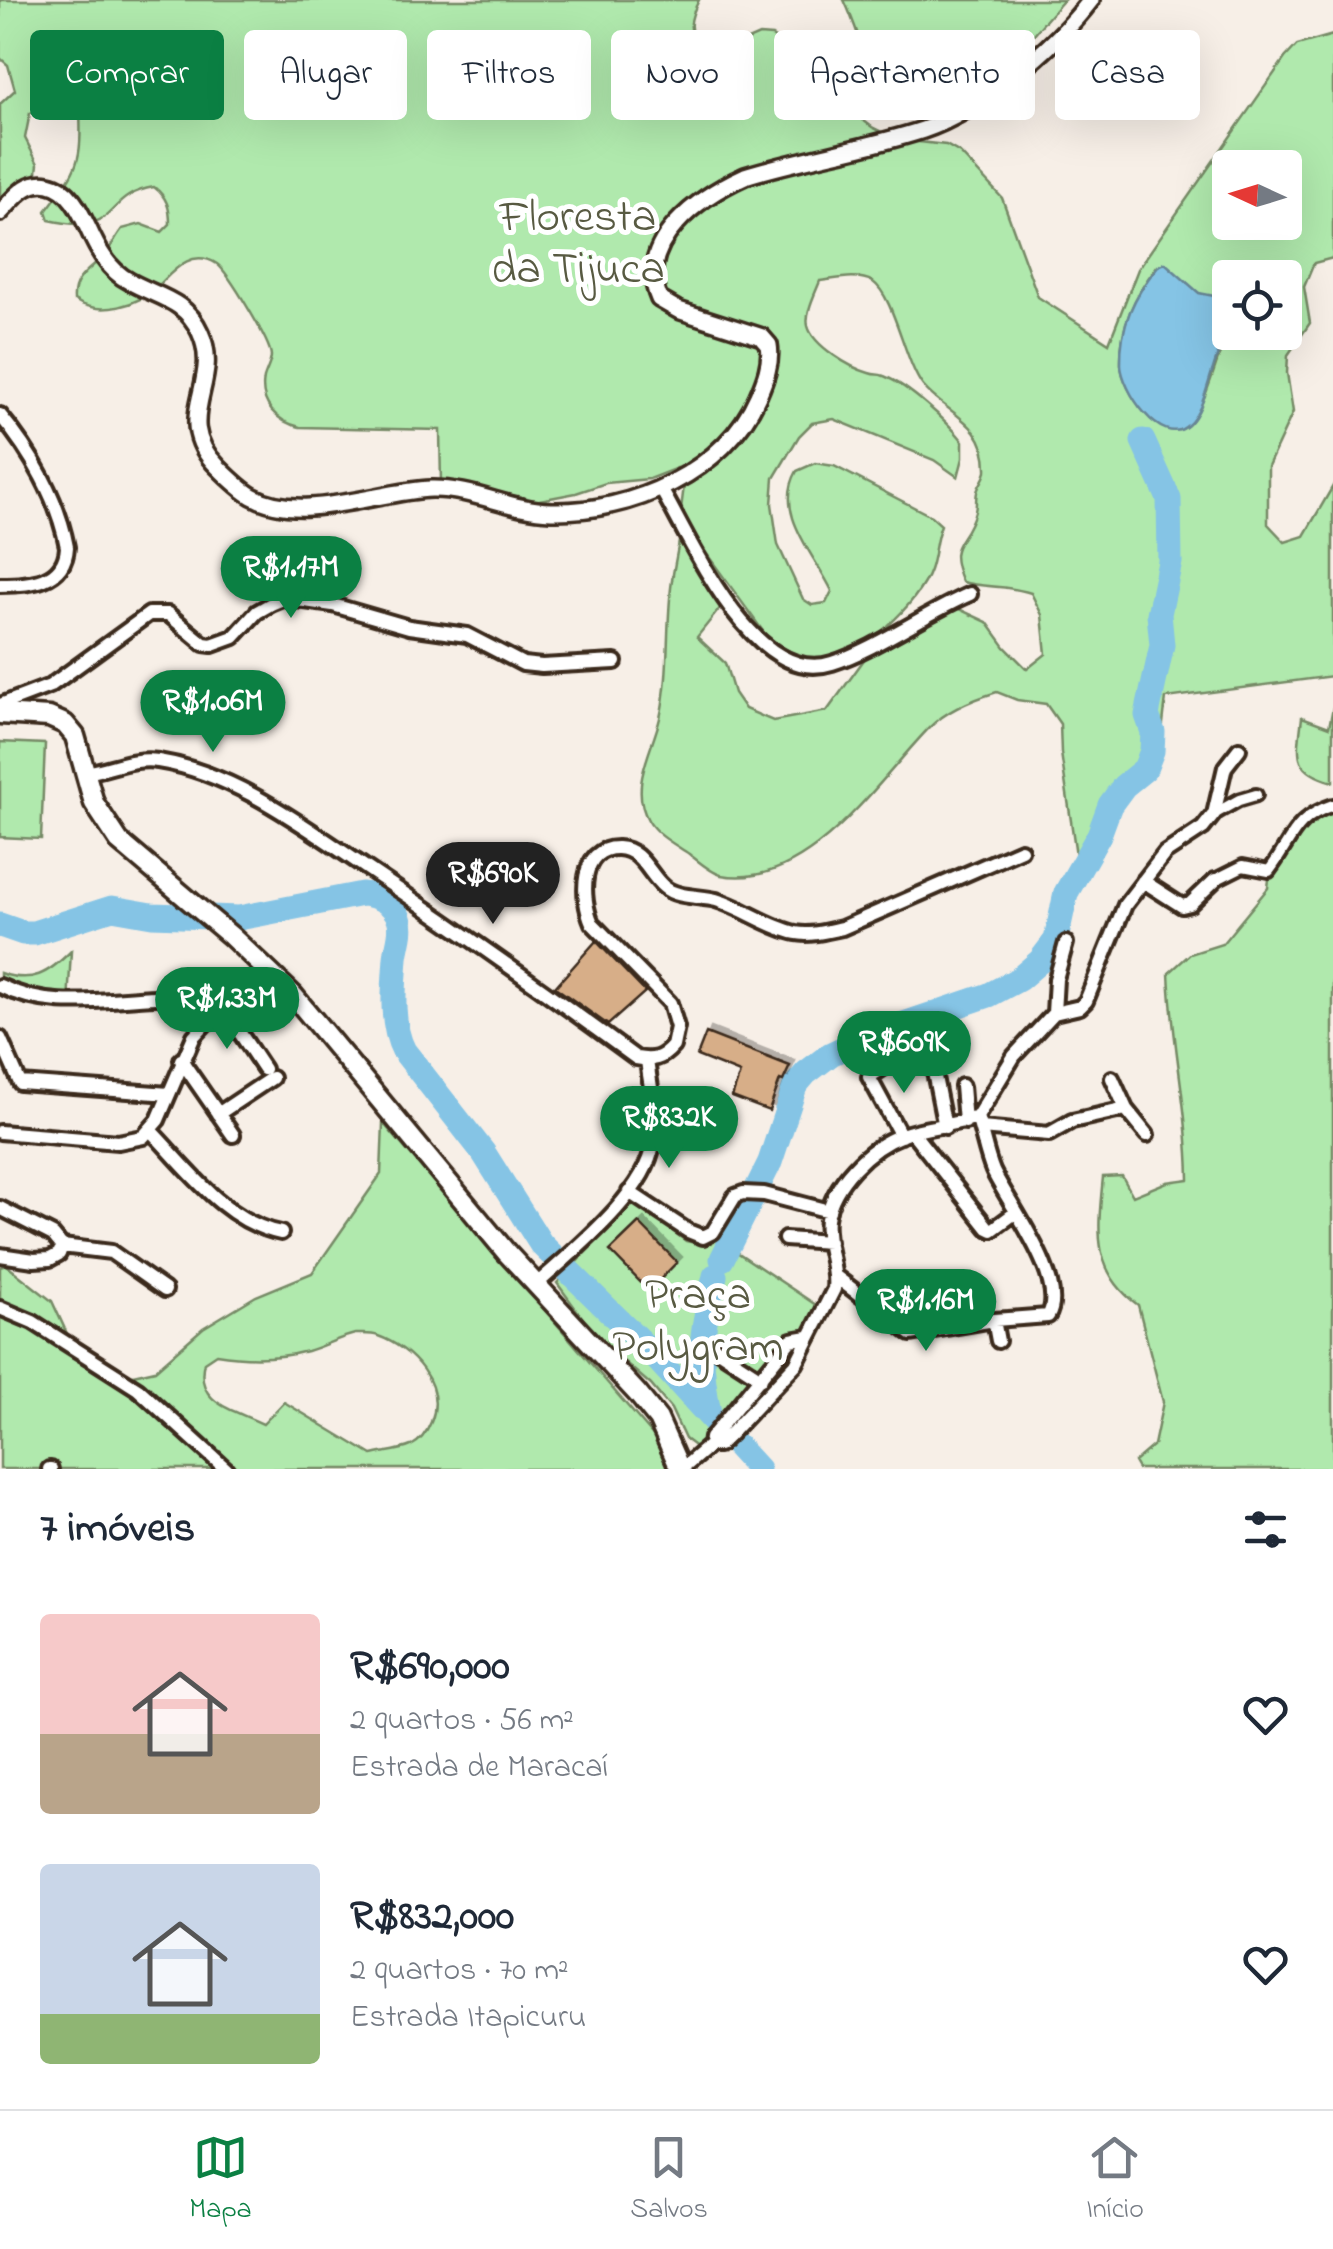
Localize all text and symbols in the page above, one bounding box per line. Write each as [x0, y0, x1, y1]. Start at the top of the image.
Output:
chip: Comprar [30, 30, 224, 120]
chip: Alugar [244, 30, 407, 120]
chip: Filtros [427, 30, 591, 120]
chip: Novo [611, 30, 754, 120]
chip: Apartamento [774, 30, 1035, 120]
chip: Casa [1055, 30, 1200, 120]
north arrow [1212, 150, 1302, 240]
map controls [1212, 150, 1302, 350]
park label: Floresta da Tijuca [491, 186, 665, 304]
button: locate [1212, 260, 1302, 350]
pin: R$1.17M [199, 536, 383, 621]
text: R$1.17M [243, 545, 339, 592]
pin: R$1.06M [121, 670, 305, 755]
text: R$1.06M [162, 679, 264, 726]
pin: R$690K [412, 842, 574, 927]
text: R$690K [448, 851, 538, 898]
pin: R$1.33M [135, 967, 319, 1052]
text: R$1.33M [177, 976, 277, 1023]
pin: R$609K [823, 1011, 985, 1096]
text: R$609K [859, 1020, 949, 1067]
pin: R$832K [588, 1086, 750, 1171]
text: R$832K [622, 1095, 716, 1142]
park label: Praça Polygram [612, 1264, 784, 1383]
pin: R$1.16M [834, 1269, 1018, 1354]
text: R$1.16M [877, 1278, 975, 1325]
text: 7 imóveis [40, 1499, 195, 1560]
icon: filters [1238, 1502, 1293, 1557]
text: R$690,000 [350, 1637, 510, 1698]
icon: home [120, 1654, 240, 1774]
icon: heart [1238, 1687, 1293, 1742]
text: 2 quartos · 56 m² [350, 1698, 574, 1745]
text: Estrada de Maracaí [350, 1745, 608, 1792]
text: R$832,000 [350, 1887, 514, 1948]
icon: home [120, 1904, 240, 2024]
icon: heart [1238, 1937, 1293, 1992]
text: 2 quartos · 70 m² [350, 1948, 568, 1995]
text: Estrada Itapicuru [350, 1995, 586, 2042]
tab: Mapa [189, 2130, 252, 2231]
tab: Salvos [630, 2130, 708, 2231]
tab: Início [1086, 2130, 1144, 2231]

